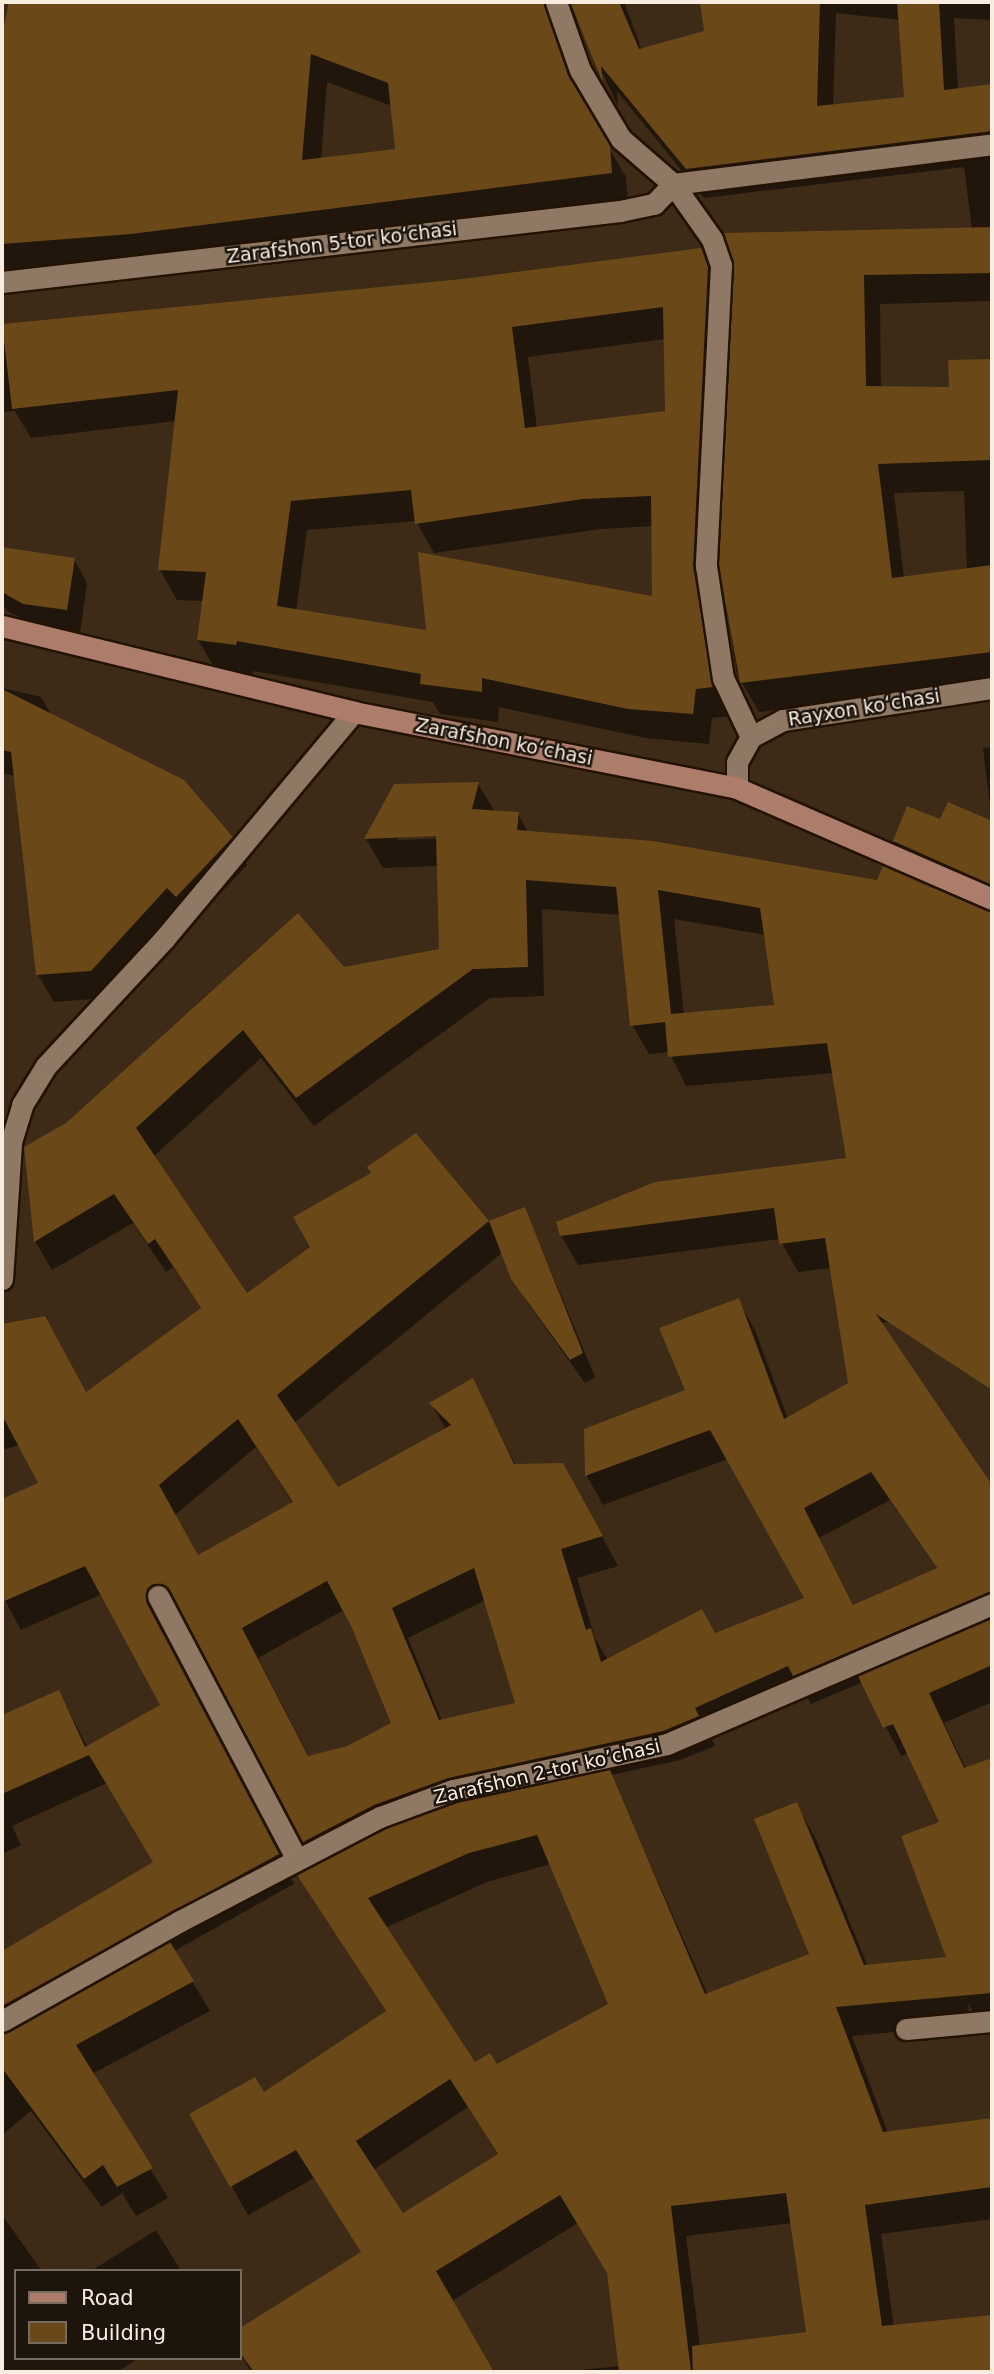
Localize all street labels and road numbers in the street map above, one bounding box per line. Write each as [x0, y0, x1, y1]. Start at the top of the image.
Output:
street label: Zarafshon 5-tor koʻchasi [226, 218, 458, 268]
street label: Rayxon koʻchasi [786, 685, 942, 731]
street label: Zarafshon koʻchasi [414, 714, 594, 770]
street label: Zarafshon 2-tor koʼchasi [432, 1735, 662, 1809]

